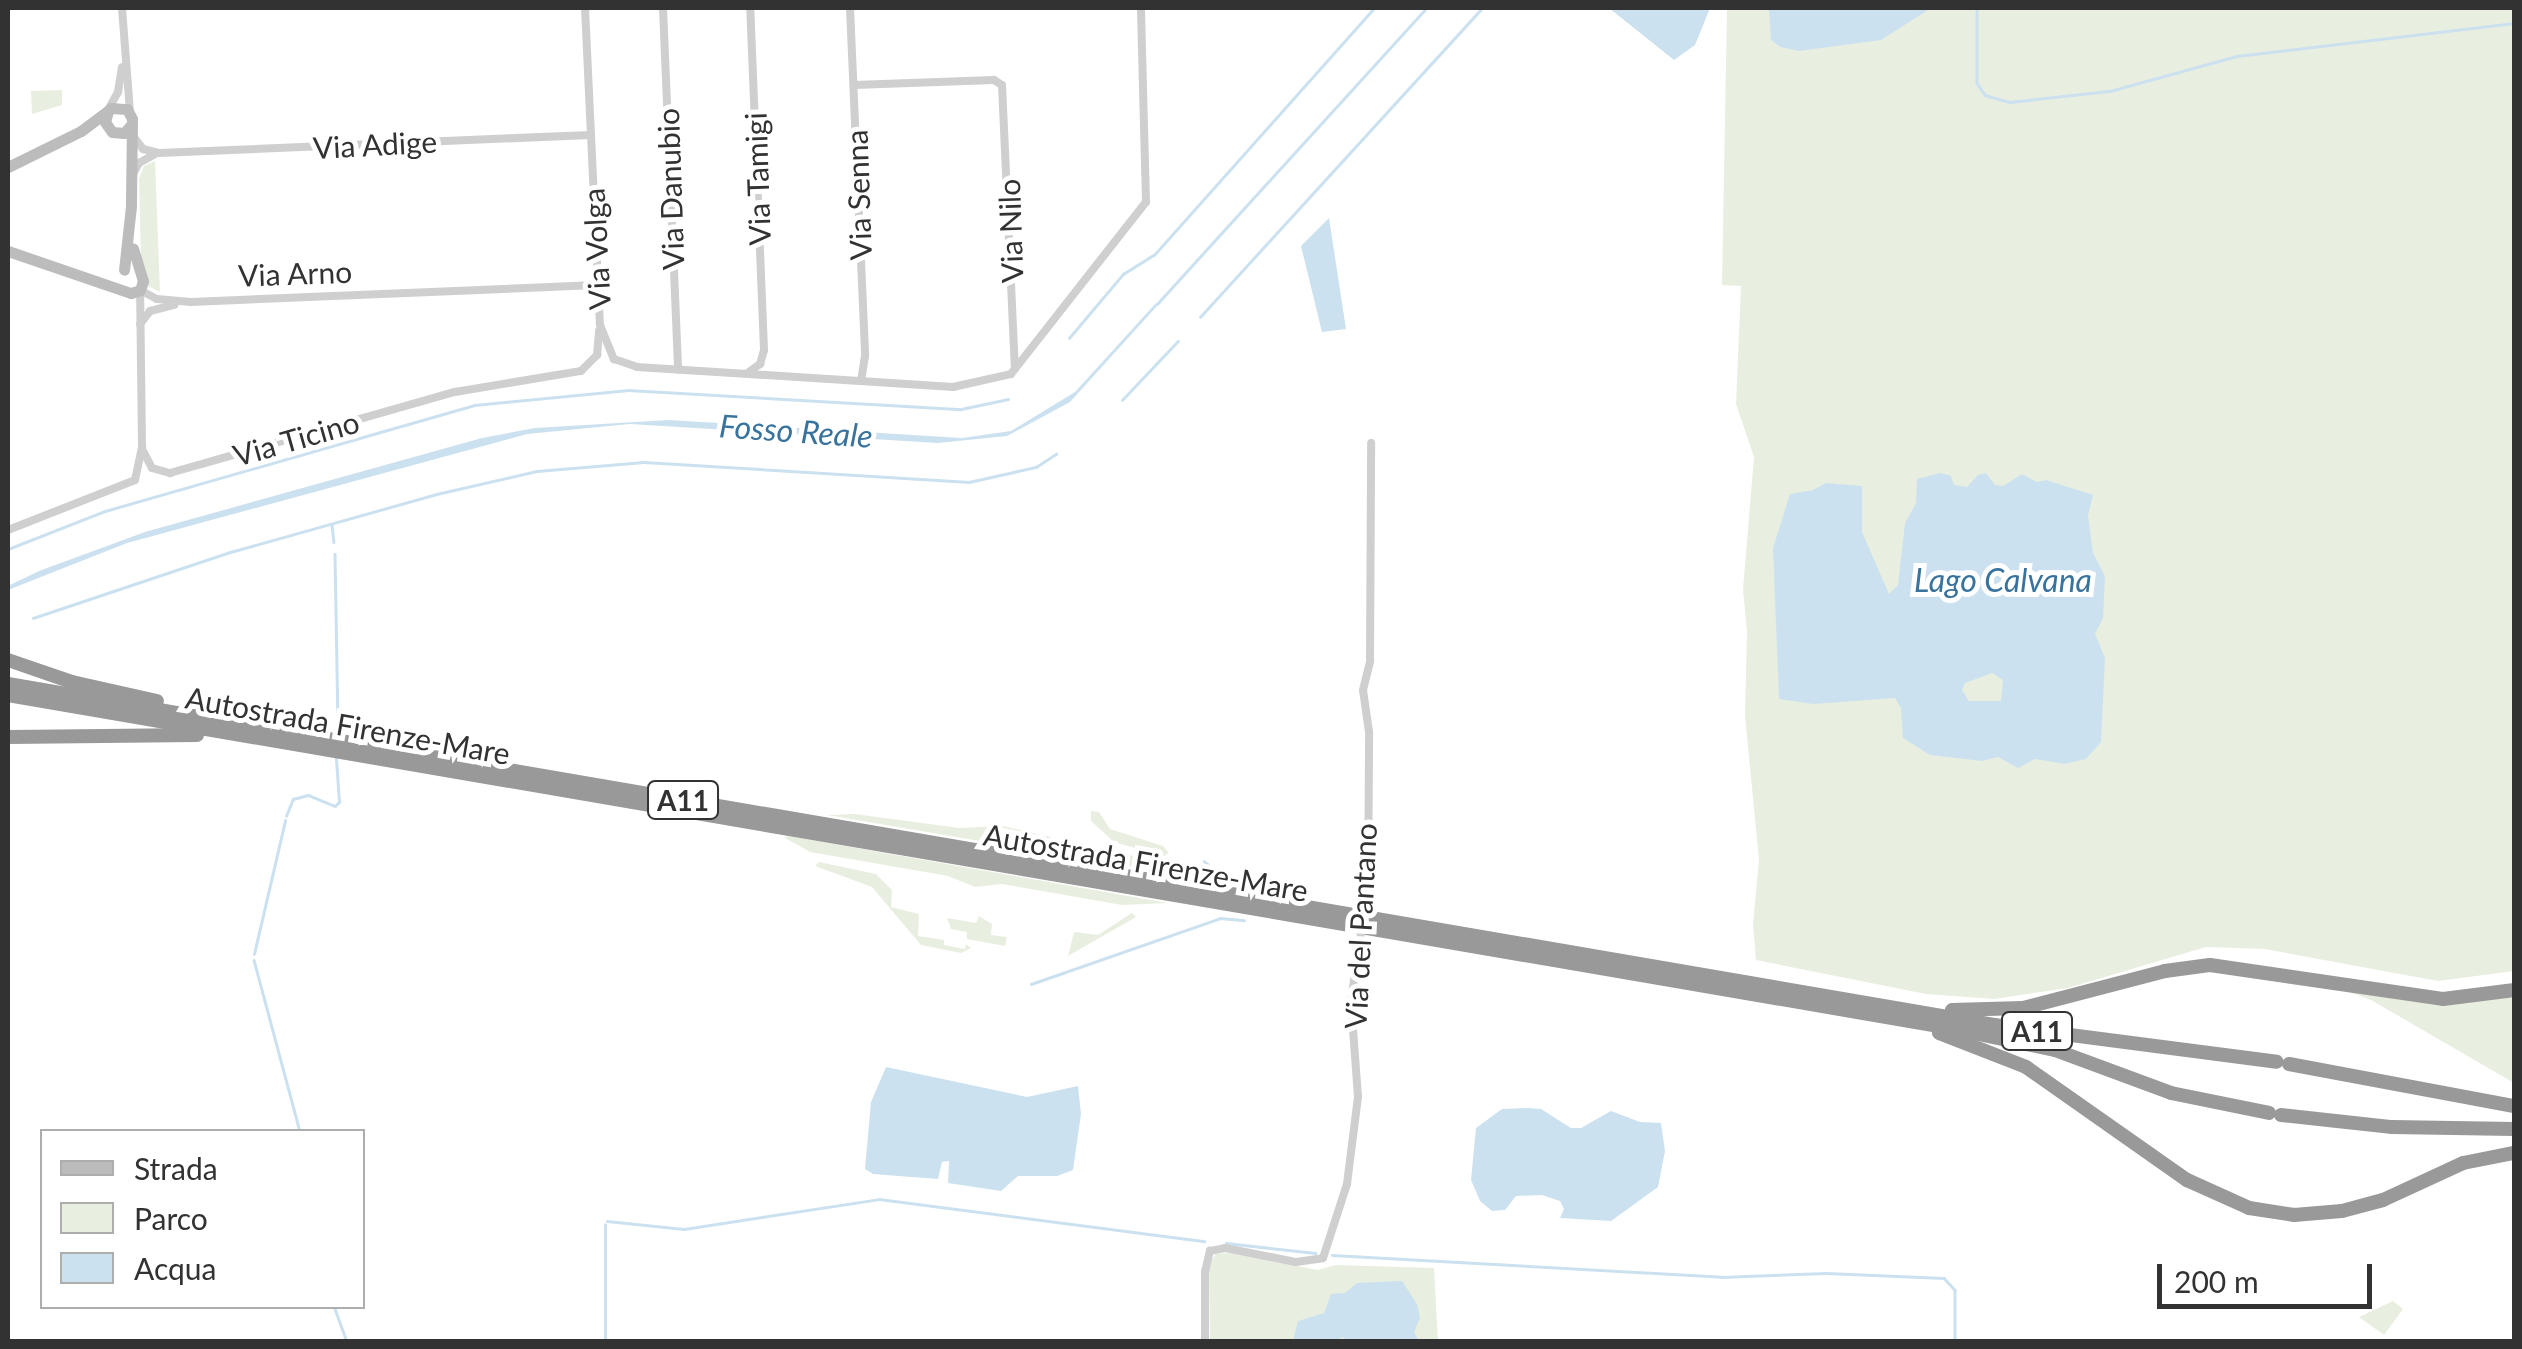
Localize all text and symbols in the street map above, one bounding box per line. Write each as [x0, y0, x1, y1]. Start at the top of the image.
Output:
street label: Via Danubio [649, 107, 691, 271]
street label: Via Tamigi [737, 111, 777, 247]
street label: Via Adige [312, 123, 438, 165]
street label: Via Senna [838, 129, 878, 261]
street label: Via Nilo [990, 178, 1030, 284]
street label: Via Volga [575, 187, 617, 311]
street label: Via Arno [237, 253, 353, 293]
street label: Via Ticino [228, 403, 364, 473]
water label: Fosso Reale [718, 406, 874, 456]
water label: Lago Calvana [1914, 561, 2092, 599]
street label: Autostrada Firenze-Mare [183, 679, 513, 771]
road number: A11 [646, 777, 720, 823]
street label: Autostrada Firenze-Mare [981, 816, 1311, 908]
street label: Via del Pantano [1337, 822, 1383, 1030]
road number: A11 [2000, 1008, 2074, 1054]
legend [40, 1129, 365, 1309]
text: Strada [134, 1150, 218, 1186]
text: Parco [134, 1200, 208, 1236]
scale bar [2162, 1244, 2377, 1306]
text: Acqua [134, 1250, 216, 1286]
text: 200 m [2174, 1263, 2259, 1299]

